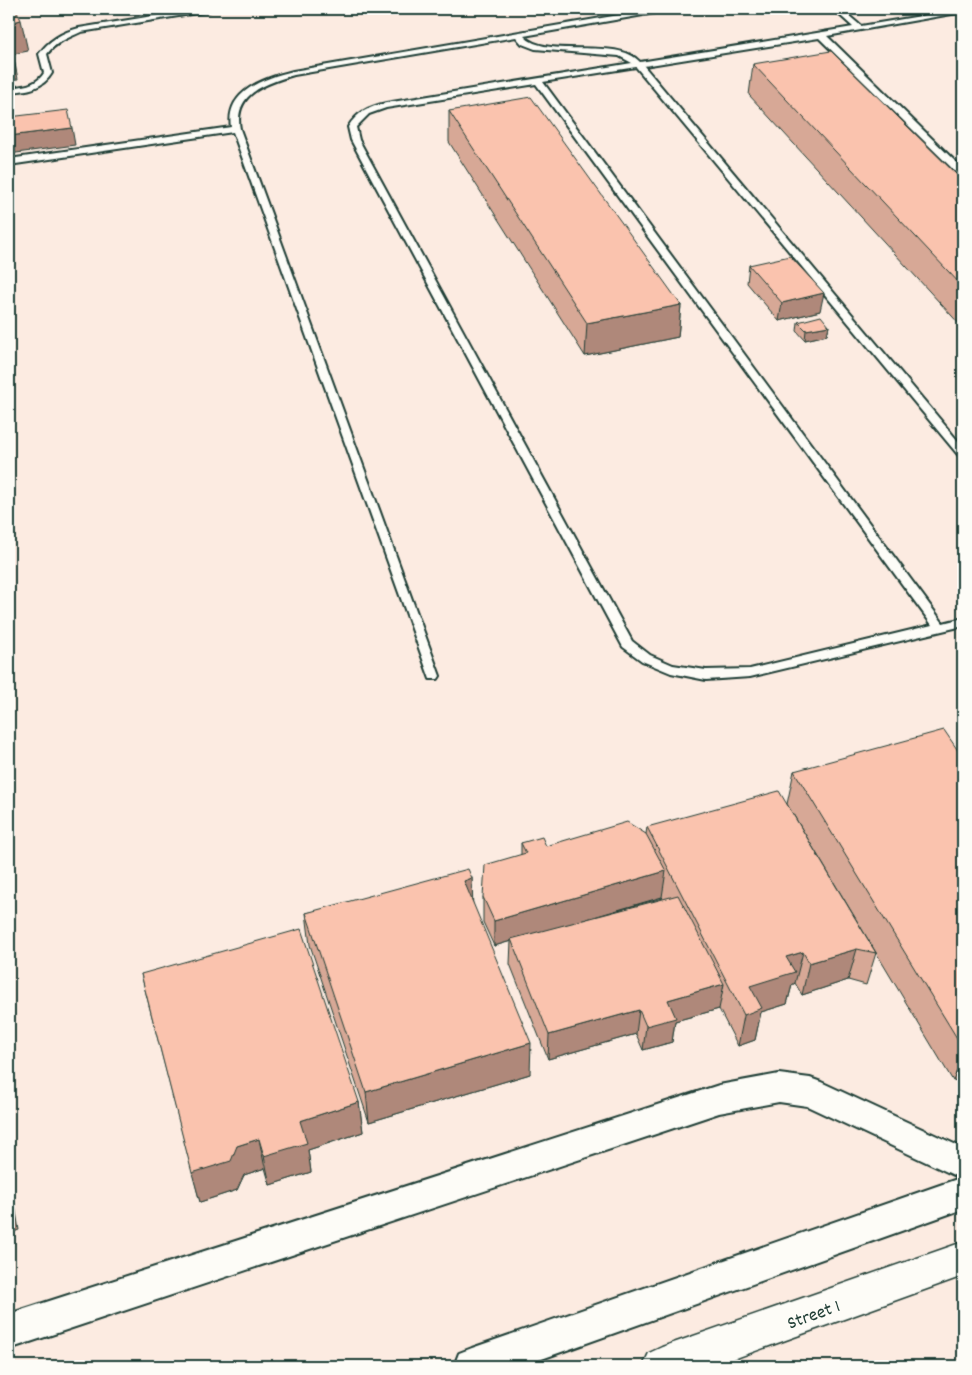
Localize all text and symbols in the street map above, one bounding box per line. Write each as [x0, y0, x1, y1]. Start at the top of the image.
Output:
street label: Street 1 [784, 1294, 845, 1338]

